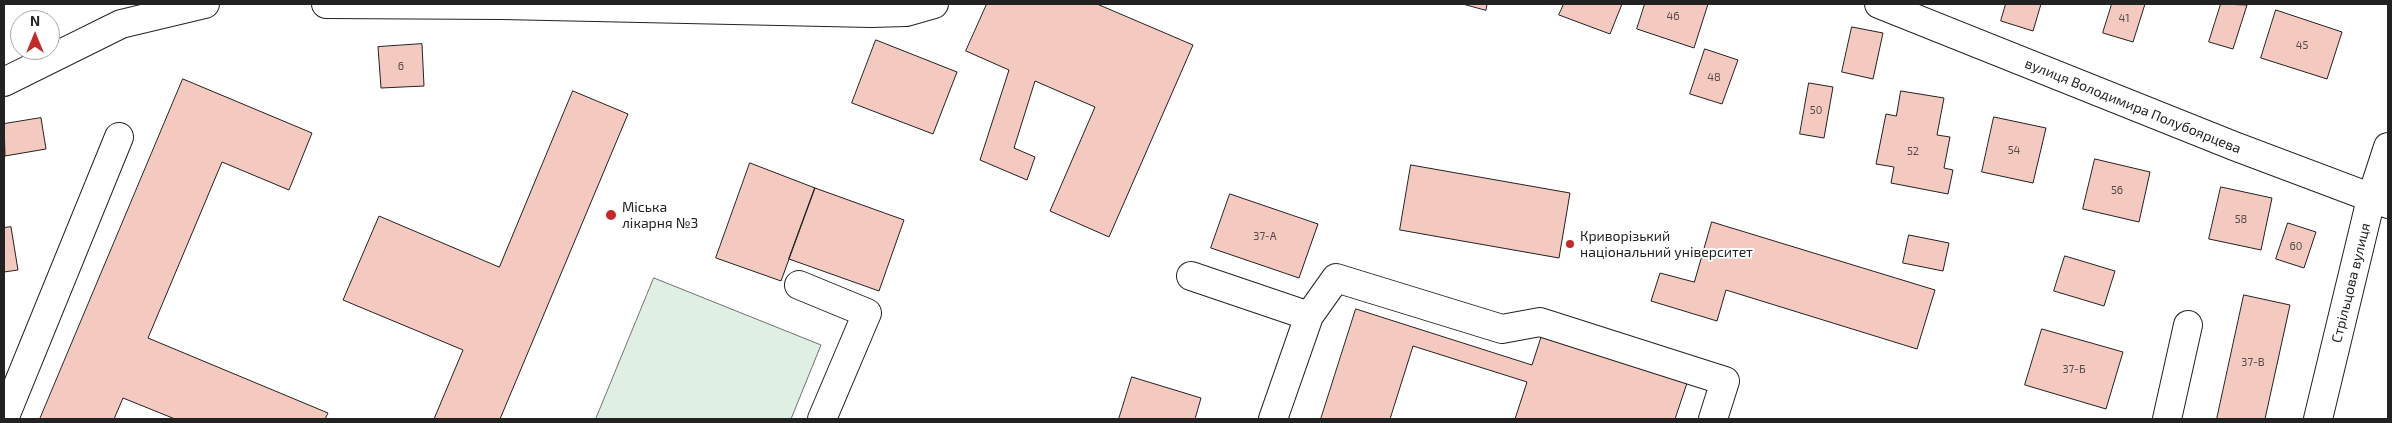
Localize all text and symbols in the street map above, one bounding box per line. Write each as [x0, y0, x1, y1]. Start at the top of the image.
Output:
house number: 46 [1666, 9, 1680, 23]
north arrow [10, 10, 60, 60]
house number: 41 [2118, 11, 2130, 25]
text: N [30, 12, 40, 29]
house number: 45 [2296, 38, 2308, 52]
street label: вулиця Володимира Полубоярцева [2022, 55, 2244, 157]
house number: 6 [398, 59, 404, 73]
house number: 48 [1707, 70, 1721, 84]
house number: 50 [1810, 103, 1822, 117]
house number: 54 [2008, 143, 2020, 157]
house number: 52 [1907, 144, 1919, 158]
house number: 56 [2111, 183, 2123, 197]
place label: Міська лікарня №3 [622, 199, 698, 232]
marker: Міська лікарня №3 [604, 208, 618, 222]
house number: 58 [2235, 212, 2247, 226]
street label: Стрільцова вулиця [2328, 221, 2374, 345]
place label: Криворізький національний університет [1580, 228, 1753, 260]
house number: 37-А [1253, 229, 1277, 243]
marker: Криворізький національний університет [1564, 238, 1576, 250]
house number: 60 [2290, 239, 2302, 253]
house number: 37-В [2241, 355, 2265, 369]
house number: 37-Б [2062, 362, 2086, 376]

